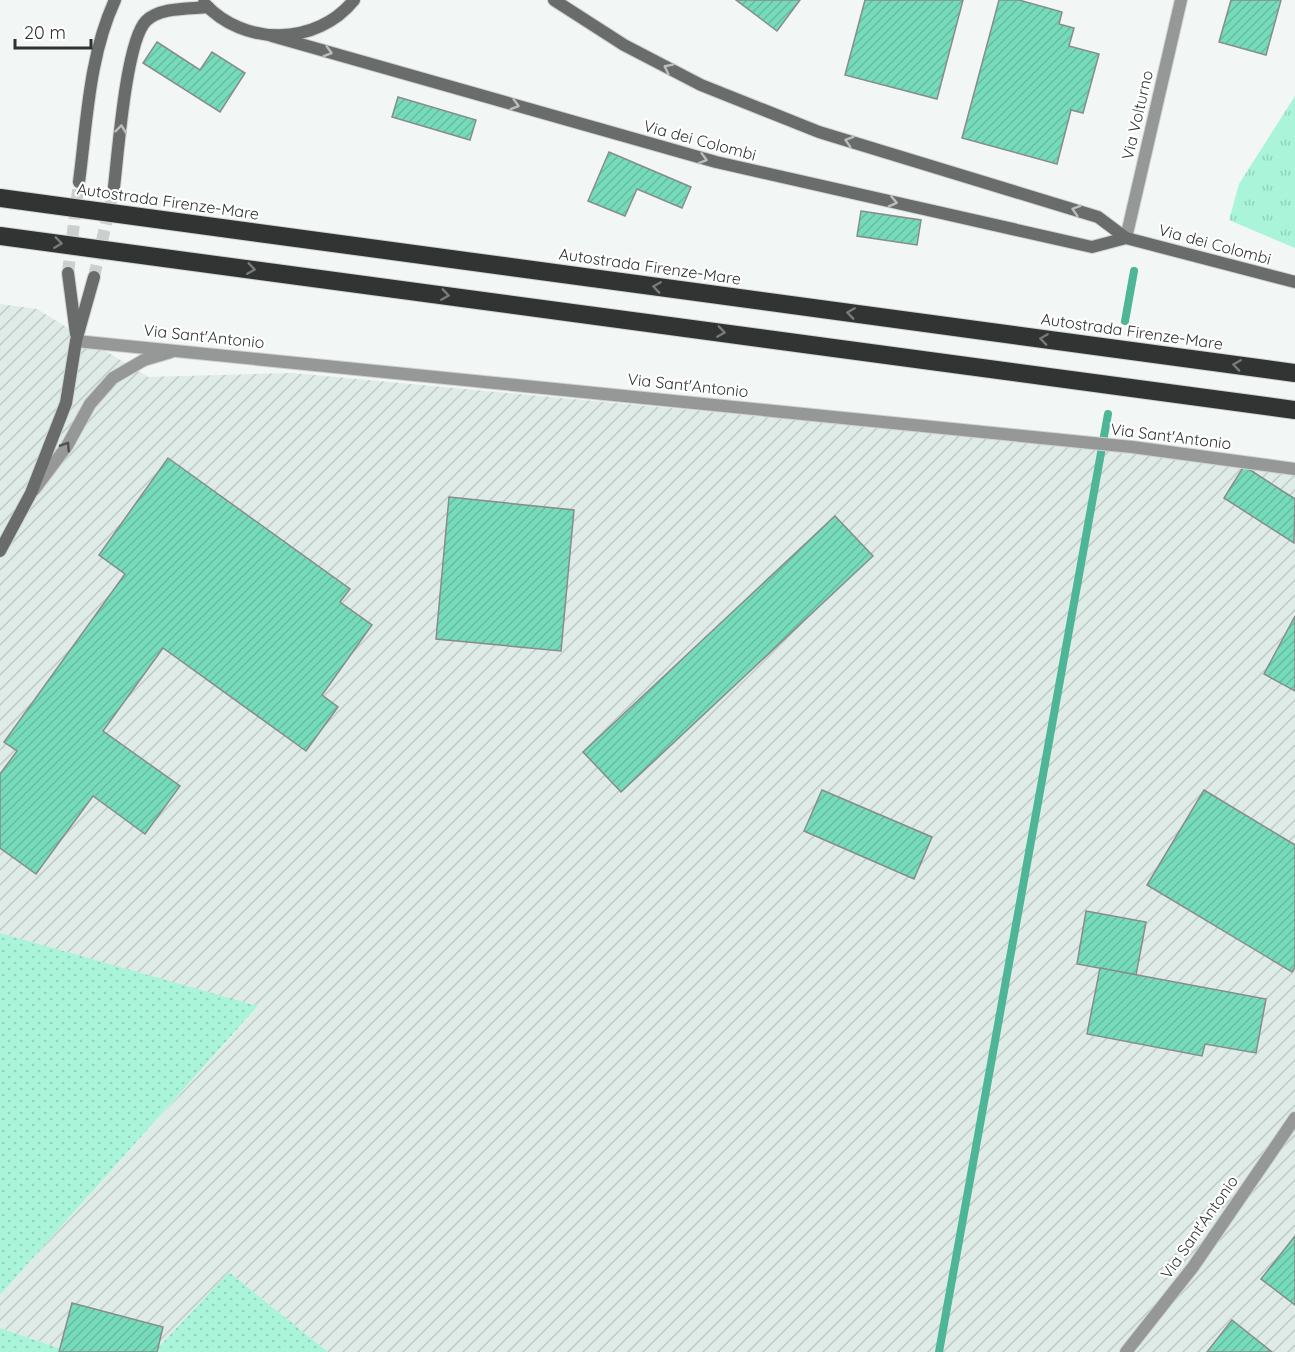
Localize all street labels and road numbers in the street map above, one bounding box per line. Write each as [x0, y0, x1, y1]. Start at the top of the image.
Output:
street label: Via Volturno [1117, 68, 1157, 162]
street label: Via dei Colombi [642, 115, 758, 165]
street label: Autostrada Firenze-Mare [76, 178, 260, 224]
street label: Via dei Colombi [1157, 219, 1273, 269]
street label: Autostrada Firenze-Mare [558, 243, 742, 289]
street label: Autostrada Firenze-Mare [1040, 308, 1224, 354]
street label: Via Sant'Antonio [143, 320, 265, 352]
street label: Via Sant'Antonio [627, 369, 749, 401]
street label: Via Sant'Antonio [1109, 419, 1233, 453]
street label: Via Sant'Antonio [1156, 1171, 1242, 1283]

